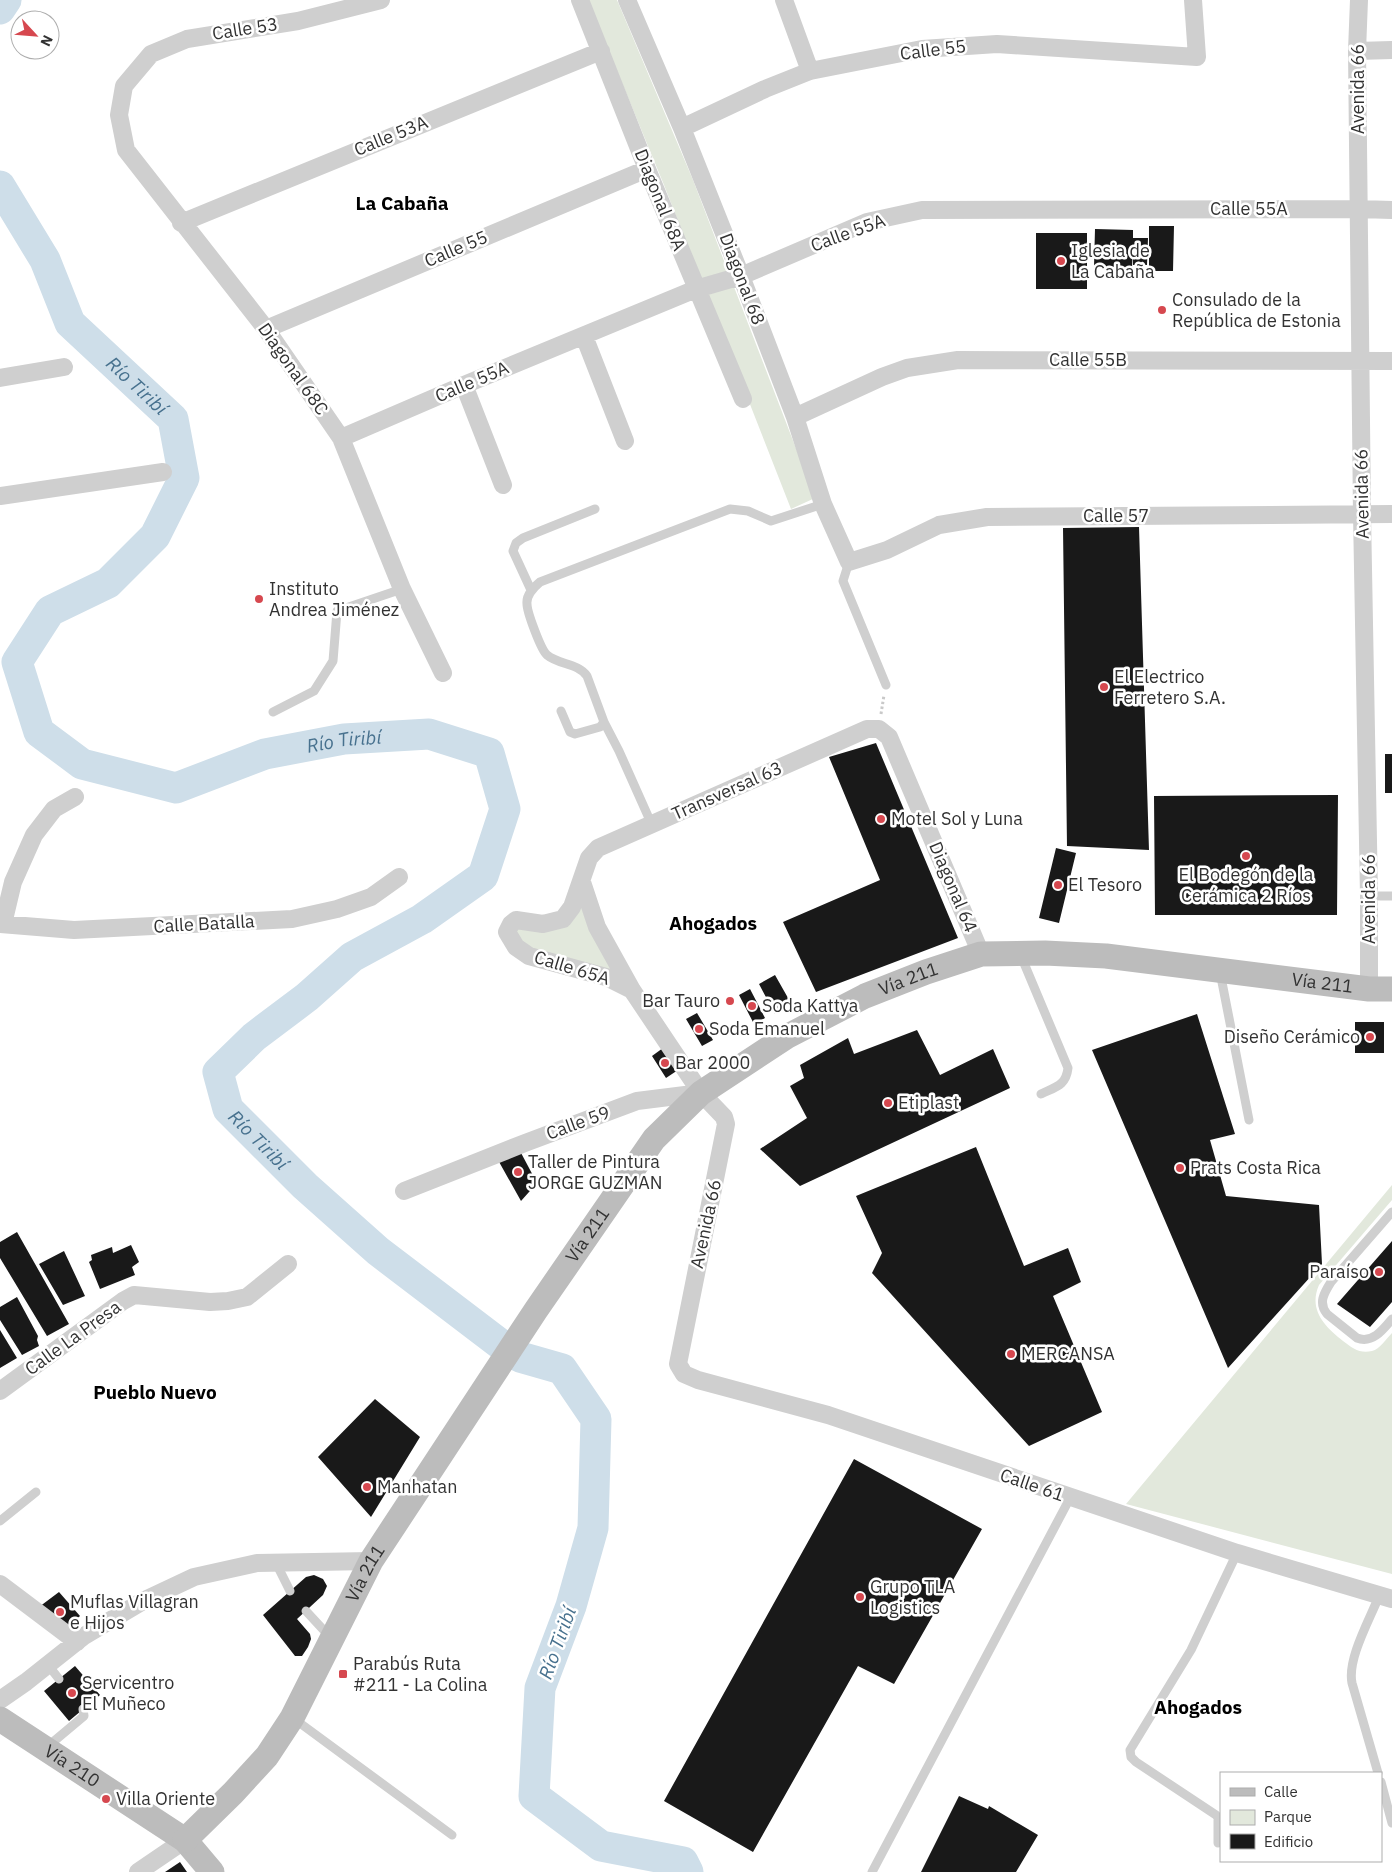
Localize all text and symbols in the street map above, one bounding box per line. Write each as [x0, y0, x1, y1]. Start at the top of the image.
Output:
north arrow [10, 10, 60, 60]
street label: Calle 53 [210, 12, 279, 45]
text: N [36, 32, 57, 49]
street label: Calle 55 [899, 34, 967, 65]
street label: Avenida 66 [1346, 44, 1369, 134]
street label: Calle 53A [350, 110, 432, 161]
street label: Diagonal 68A [630, 146, 691, 255]
district label: La Cabaña [355, 191, 449, 215]
street label: Calle 55A [1210, 197, 1288, 220]
street label: Calle 55A [807, 208, 889, 257]
street label: Calle 55 [421, 225, 491, 272]
street label: Diagonal 68 [714, 230, 770, 328]
place label: Iglesia de La Cabaña [1071, 239, 1155, 283]
marker: Iglesia de La Cabaña [1055, 255, 1067, 267]
place label: Consulado de la República de Estonia [1172, 288, 1341, 332]
marker: Consulado de la República de Estonia [1156, 304, 1168, 316]
street label: Diagonal 68C [253, 318, 334, 419]
street label: Calle 55B [1049, 348, 1127, 371]
water label: Río Tiribí [101, 351, 174, 421]
street label: Calle 55A [432, 356, 513, 407]
street label: Avenida 66 [1349, 449, 1374, 539]
street label: Calle 57 [1083, 504, 1149, 527]
place label: Instituto Andrea Jiménez [269, 577, 399, 621]
marker: Instituto Andrea Jiménez [253, 593, 265, 605]
place label: El Electrico Ferretero S.A. [1114, 665, 1226, 709]
marker: El Electrico Ferretero S.A. [1098, 681, 1110, 693]
water label: Río Tiribí [304, 725, 384, 758]
street label: Transversal 63 [668, 756, 786, 825]
place label: Motel Sol y Luna [891, 807, 1023, 830]
marker: Motel Sol y Luna [875, 813, 887, 825]
street label: Diagonal 64 [924, 838, 983, 936]
marker: El Bodegón de la Cerámica 2 Ríos [1240, 850, 1252, 862]
street label: Avenida 66 [1357, 854, 1380, 944]
place label: El Bodegón de la Cerámica 2 Ríos [1179, 863, 1314, 907]
place label: El Tesoro [1068, 873, 1142, 896]
marker: El Tesoro [1052, 879, 1064, 891]
street label: Calle Batalla [153, 909, 256, 938]
district label: Ahogados [669, 911, 757, 935]
street label: Calle 65A [532, 945, 613, 990]
street label: Vía 211 [875, 957, 941, 1000]
street label: Vía 211 [1290, 967, 1355, 998]
place label: Bar Tauro [642, 989, 720, 1012]
place label: Soda Kattya [762, 994, 859, 1017]
marker: Bar Tauro [724, 995, 736, 1007]
marker: Soda Kattya [746, 1000, 758, 1012]
place label: Soda Emanuel [709, 1017, 825, 1040]
marker: Soda Emanuel [693, 1023, 705, 1035]
place label: Diseño Cerámico [1224, 1025, 1360, 1048]
marker: Diseño Cerámico [1364, 1031, 1376, 1043]
place label: Bar 2000 [675, 1051, 750, 1074]
marker: Bar 2000 [659, 1057, 671, 1069]
place label: Etiplast [898, 1091, 959, 1114]
marker: Etiplast [882, 1097, 894, 1109]
street label: Calle 59 [543, 1100, 613, 1145]
water label: Río Tiribí [224, 1105, 295, 1176]
place label: Taller de Pintura JORGE GUZMAN [528, 1150, 663, 1194]
place label: Prats Costa Rica [1190, 1156, 1321, 1179]
marker: Prats Costa Rica [1174, 1162, 1186, 1174]
marker: Taller de Pintura JORGE GUZMAN [512, 1166, 524, 1178]
street label: Avenida 66 [685, 1177, 726, 1271]
street label: Vía 211 [560, 1203, 614, 1267]
place label: Paraíso [1309, 1260, 1369, 1283]
marker: Paraíso [1373, 1266, 1385, 1278]
street label: Calle La Presa [20, 1295, 125, 1380]
place label: MERCANSA [1021, 1342, 1115, 1365]
marker: MERCANSA [1005, 1348, 1017, 1360]
district label: Pueblo Nuevo [93, 1380, 217, 1404]
street label: Calle 61 [997, 1463, 1067, 1506]
place label: Manhatan [377, 1475, 457, 1498]
marker: Manhatan [361, 1481, 373, 1493]
street label: Vía 211 [340, 1540, 390, 1606]
place label: Grupo TLA Logistics [870, 1575, 956, 1619]
place label: Muflas Villagran e Hijos [70, 1590, 199, 1634]
marker: Grupo TLA Logistics [854, 1591, 866, 1603]
water label: Río Tiribí [533, 1602, 582, 1682]
marker: Muflas Villagran e Hijos [54, 1606, 66, 1618]
place label: Parabús Ruta #211 - La Colina [353, 1652, 488, 1696]
marker: Parabús Ruta #211 - La Colina [337, 1668, 349, 1680]
place label: Servicentro El Muñeco [82, 1671, 174, 1715]
marker: Servicentro El Muñeco [66, 1687, 78, 1699]
district label: Ahogados [1154, 1695, 1242, 1719]
street label: Vía 210 [40, 1739, 104, 1792]
legend [1220, 1772, 1382, 1862]
text: Calle [1264, 1782, 1298, 1801]
place label: Villa Oriente [116, 1787, 215, 1810]
marker: Villa Oriente [100, 1793, 112, 1805]
text: Parque [1264, 1807, 1312, 1826]
text: Edificio [1264, 1832, 1313, 1851]

